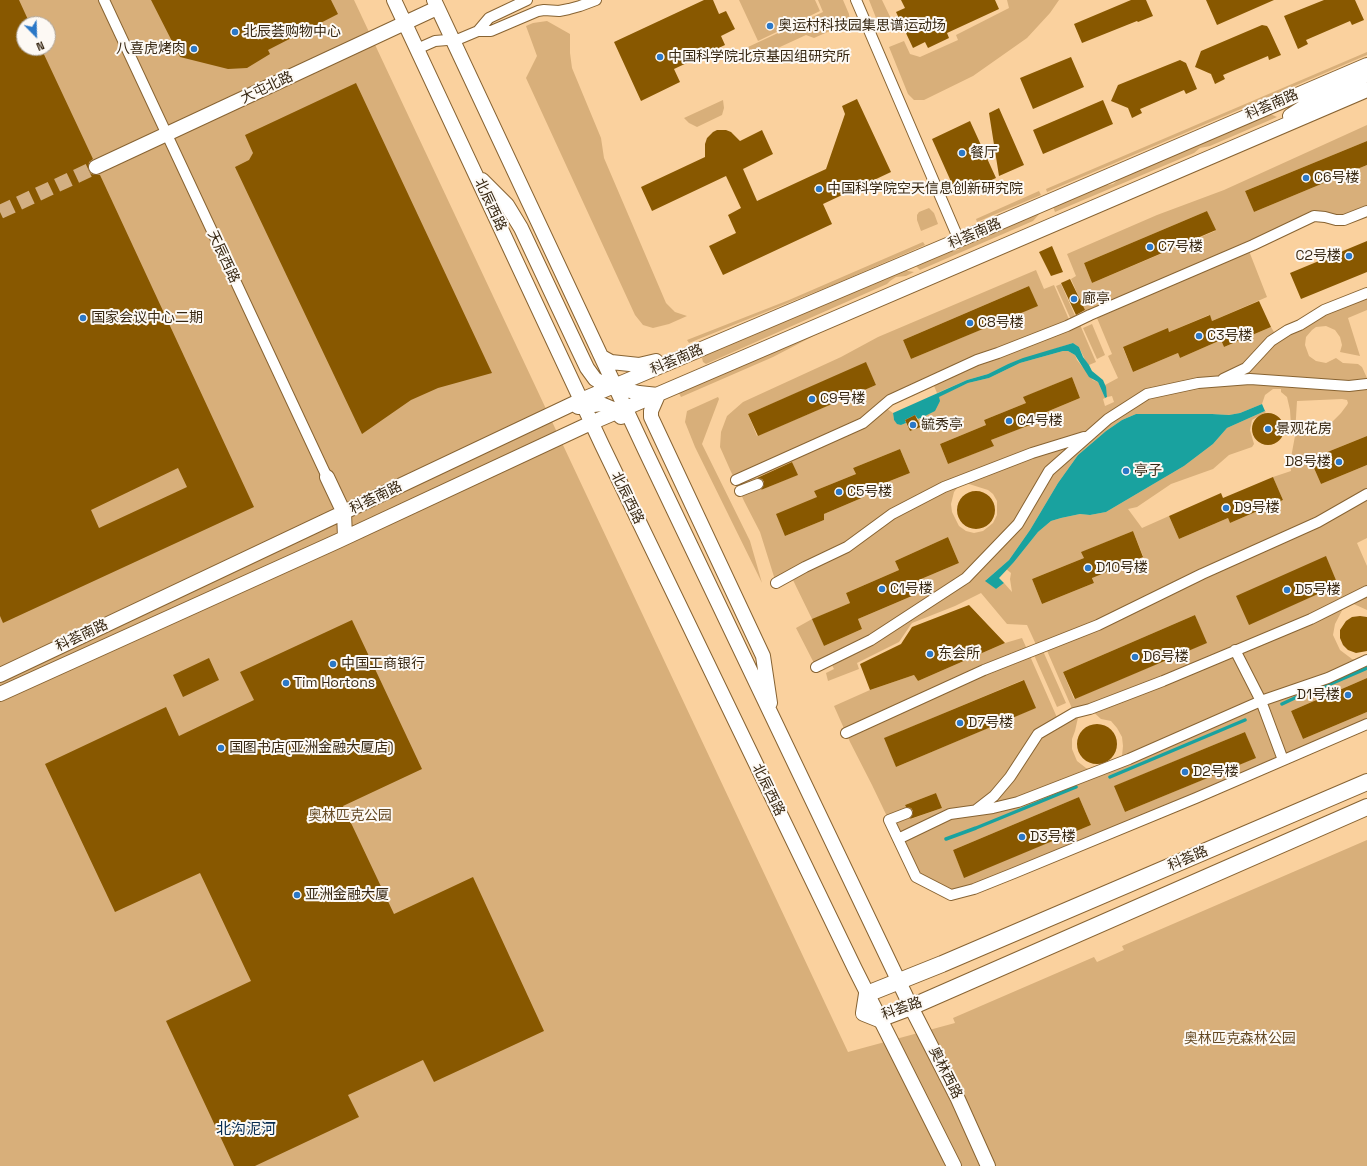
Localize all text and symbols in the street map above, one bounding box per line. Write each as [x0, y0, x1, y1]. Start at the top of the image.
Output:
north arrow [16, 16, 56, 56]
place label: 奥运村科技园集思谱运动场 [778, 18, 946, 34]
marker: 奥运村科技园集思谱运动场 [765, 21, 775, 31]
place label: 北辰荟购物中心 [243, 24, 341, 40]
marker: 北辰荟购物中心 [230, 27, 240, 37]
text: N [34, 38, 46, 54]
place label: 八喜虎烤肉 [116, 41, 186, 57]
marker: 八喜虎烤肉 [189, 44, 199, 54]
place label: 中国科学院北京基因组研究所 [668, 49, 850, 65]
marker: 中国科学院北京基因组研究所 [655, 52, 665, 62]
street label: 大屯北路 [238, 69, 296, 107]
street label: 科荟南路 [1243, 86, 1301, 124]
place label: 餐厅 [970, 145, 998, 161]
marker: 餐厅 [957, 148, 967, 158]
place label: C6号楼 [1314, 170, 1360, 186]
marker: C6号楼 [1301, 173, 1311, 183]
street label: 北辰西路 [471, 176, 509, 234]
place label: 中国科学院空天信息创新研究院 [827, 181, 1023, 197]
marker: 中国科学院空天信息创新研究院 [814, 184, 824, 194]
street label: 科荟南路 [946, 215, 1004, 253]
street label: 天辰西路 [204, 228, 242, 286]
place label: C7号楼 [1158, 239, 1203, 255]
marker: C7号楼 [1145, 242, 1155, 252]
place label: C2号楼 [1296, 248, 1341, 264]
marker: C2号楼 [1344, 251, 1354, 261]
place label: 廊亭 [1082, 291, 1110, 307]
marker: 廊亭 [1069, 294, 1079, 304]
place label: 国家会议中心二期 [91, 310, 203, 326]
marker: 国家会议中心二期 [78, 313, 88, 323]
place label: C8号楼 [978, 315, 1024, 331]
marker: C8号楼 [965, 318, 975, 328]
place label: C3号楼 [1207, 328, 1252, 344]
marker: C3号楼 [1194, 331, 1204, 341]
street label: 科荟南路 [648, 341, 706, 379]
place label: C9号楼 [820, 391, 866, 407]
marker: C9号楼 [807, 394, 817, 404]
place label: C4号楼 [1017, 413, 1063, 429]
marker: C4号楼 [1004, 416, 1014, 426]
place label: 毓秀亭 [921, 417, 963, 433]
marker: 毓秀亭 [908, 420, 918, 430]
place label: 景观花房 [1276, 421, 1332, 437]
marker: 景观花房 [1263, 424, 1273, 434]
place label: D8号楼 [1285, 454, 1331, 470]
marker: D8号楼 [1334, 457, 1344, 467]
place label: 亭子 [1134, 463, 1162, 479]
marker: 亭子 [1121, 466, 1131, 476]
street label: 北辰西路 [607, 469, 647, 527]
street label: 科荟南路 [347, 478, 405, 518]
place label: C5号楼 [847, 484, 892, 500]
marker: C5号楼 [834, 487, 844, 497]
place label: D9号楼 [1234, 500, 1280, 516]
marker: D9号楼 [1221, 503, 1231, 513]
place label: D10号楼 [1096, 560, 1148, 576]
marker: D10号楼 [1083, 563, 1093, 573]
place label: C1号楼 [890, 581, 933, 597]
place label: D5号楼 [1295, 582, 1341, 598]
marker: C1号楼 [877, 584, 887, 594]
marker: D5号楼 [1282, 585, 1292, 595]
street label: 科荟南路 [53, 617, 111, 655]
place label: 东会所 [938, 646, 980, 662]
marker: 东会所 [925, 649, 935, 659]
place label: D6号楼 [1143, 649, 1189, 665]
marker: D6号楼 [1130, 652, 1140, 662]
place label: 中国工商银行 [341, 656, 425, 672]
marker: 中国工商银行 [328, 659, 338, 669]
place label: Tim Hortons [294, 675, 375, 691]
marker: Tim Hortons [281, 678, 291, 688]
place label: D1号楼 [1297, 687, 1340, 703]
marker: D1号楼 [1343, 690, 1353, 700]
place label: D7号楼 [968, 715, 1013, 731]
marker: D7号楼 [955, 718, 965, 728]
place label: 国图书店(亚洲金融大厦店) [229, 740, 394, 756]
marker: 国图书店(亚洲金融大厦店) [216, 743, 226, 753]
street label: 北辰西路 [748, 761, 788, 819]
place label: D2号楼 [1193, 764, 1239, 780]
marker: D2号楼 [1180, 767, 1190, 777]
park label: 奥林匹克公园 [308, 808, 392, 824]
place label: D3号楼 [1030, 829, 1076, 845]
marker: D3号楼 [1017, 832, 1027, 842]
street label: 科荟路 [1165, 843, 1211, 875]
place label: 亚洲金融大厦 [305, 887, 389, 903]
marker: 亚洲金融大厦 [292, 890, 302, 900]
street label: 科荟路 [879, 994, 925, 1024]
park label: 奥林匹克森林公园 [1184, 1031, 1296, 1047]
street label: 奥林西路 [925, 1044, 965, 1102]
district label: 北沟泥河 [216, 1121, 276, 1139]

